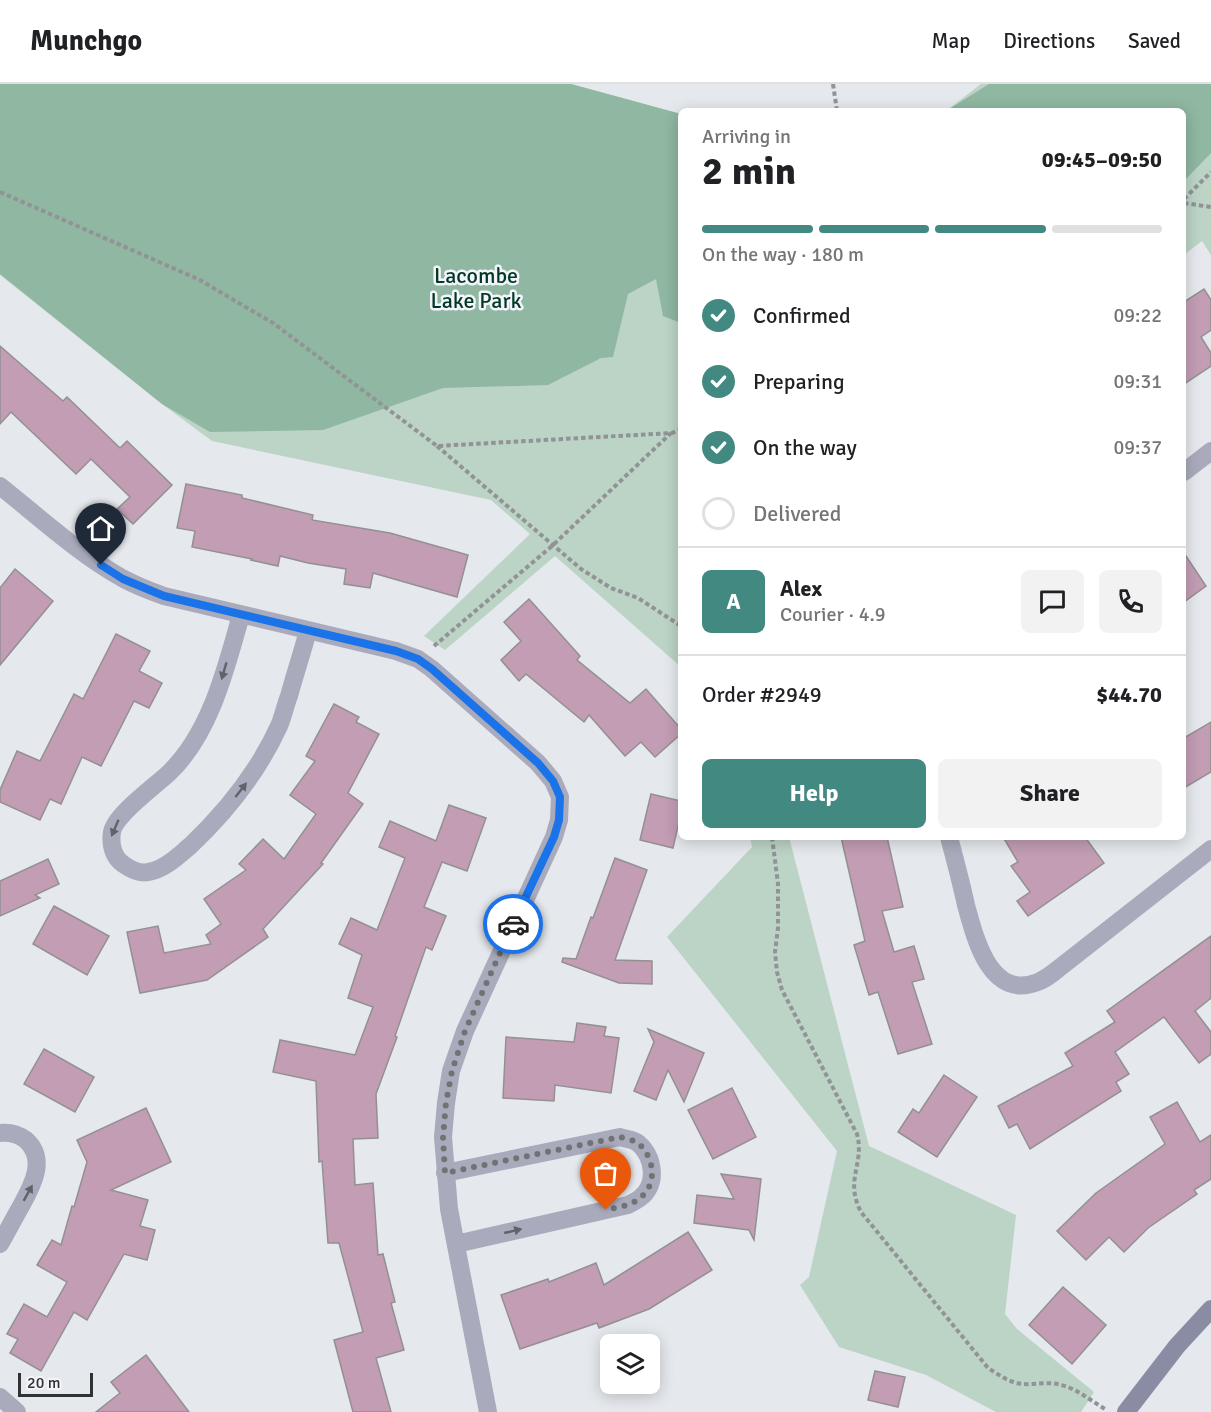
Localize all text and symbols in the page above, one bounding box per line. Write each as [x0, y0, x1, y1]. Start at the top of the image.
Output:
text: Munchgo [30, 24, 142, 58]
text: Map [932, 28, 970, 54]
text: Directions [1003, 28, 1095, 54]
text: Saved [1128, 28, 1181, 54]
text: Arriving in [702, 124, 791, 149]
text: 09:45–09:50 [1042, 146, 1162, 173]
text: 2 min [702, 147, 796, 195]
text: On the way · 180 m [702, 242, 864, 267]
park label: Lacombe Lake Park [430, 262, 522, 314]
icon: check [702, 299, 735, 332]
text: Confirmed [753, 302, 851, 329]
text: 09:22 [1113, 303, 1162, 328]
icon: check [702, 365, 735, 398]
text: Preparing [753, 368, 845, 395]
text: 09:31 [1113, 369, 1162, 394]
icon: check [702, 431, 735, 464]
text: On the way [753, 434, 857, 461]
text: 09:37 [1113, 435, 1162, 460]
text: Delivered [753, 500, 841, 527]
pin [75, 503, 126, 565]
icon: home [84, 512, 117, 545]
button: chat [1021, 570, 1084, 633]
button: phone [1099, 570, 1162, 633]
text: Alex [780, 575, 822, 602]
text: A [726, 588, 741, 615]
text: Courier · 4.9 [780, 602, 886, 627]
one-way arrow [219, 662, 229, 680]
text: Order #2949 [702, 681, 822, 708]
text: $44.70 [1096, 681, 1162, 708]
button: Help [702, 759, 926, 828]
button: Share [938, 759, 1162, 828]
one-way arrow [234, 782, 247, 798]
one-way arrow [110, 819, 120, 837]
courier [483, 894, 543, 954]
icon: car [497, 908, 530, 941]
pin [580, 1148, 631, 1210]
icon: bag [589, 1157, 622, 1190]
one-way arrow [23, 1184, 33, 1201]
one-way arrow [504, 1226, 523, 1235]
map controls [600, 1334, 660, 1394]
button: layers [600, 1334, 660, 1394]
scale bar [18, 1370, 93, 1398]
text: 20 m [27, 1373, 61, 1393]

